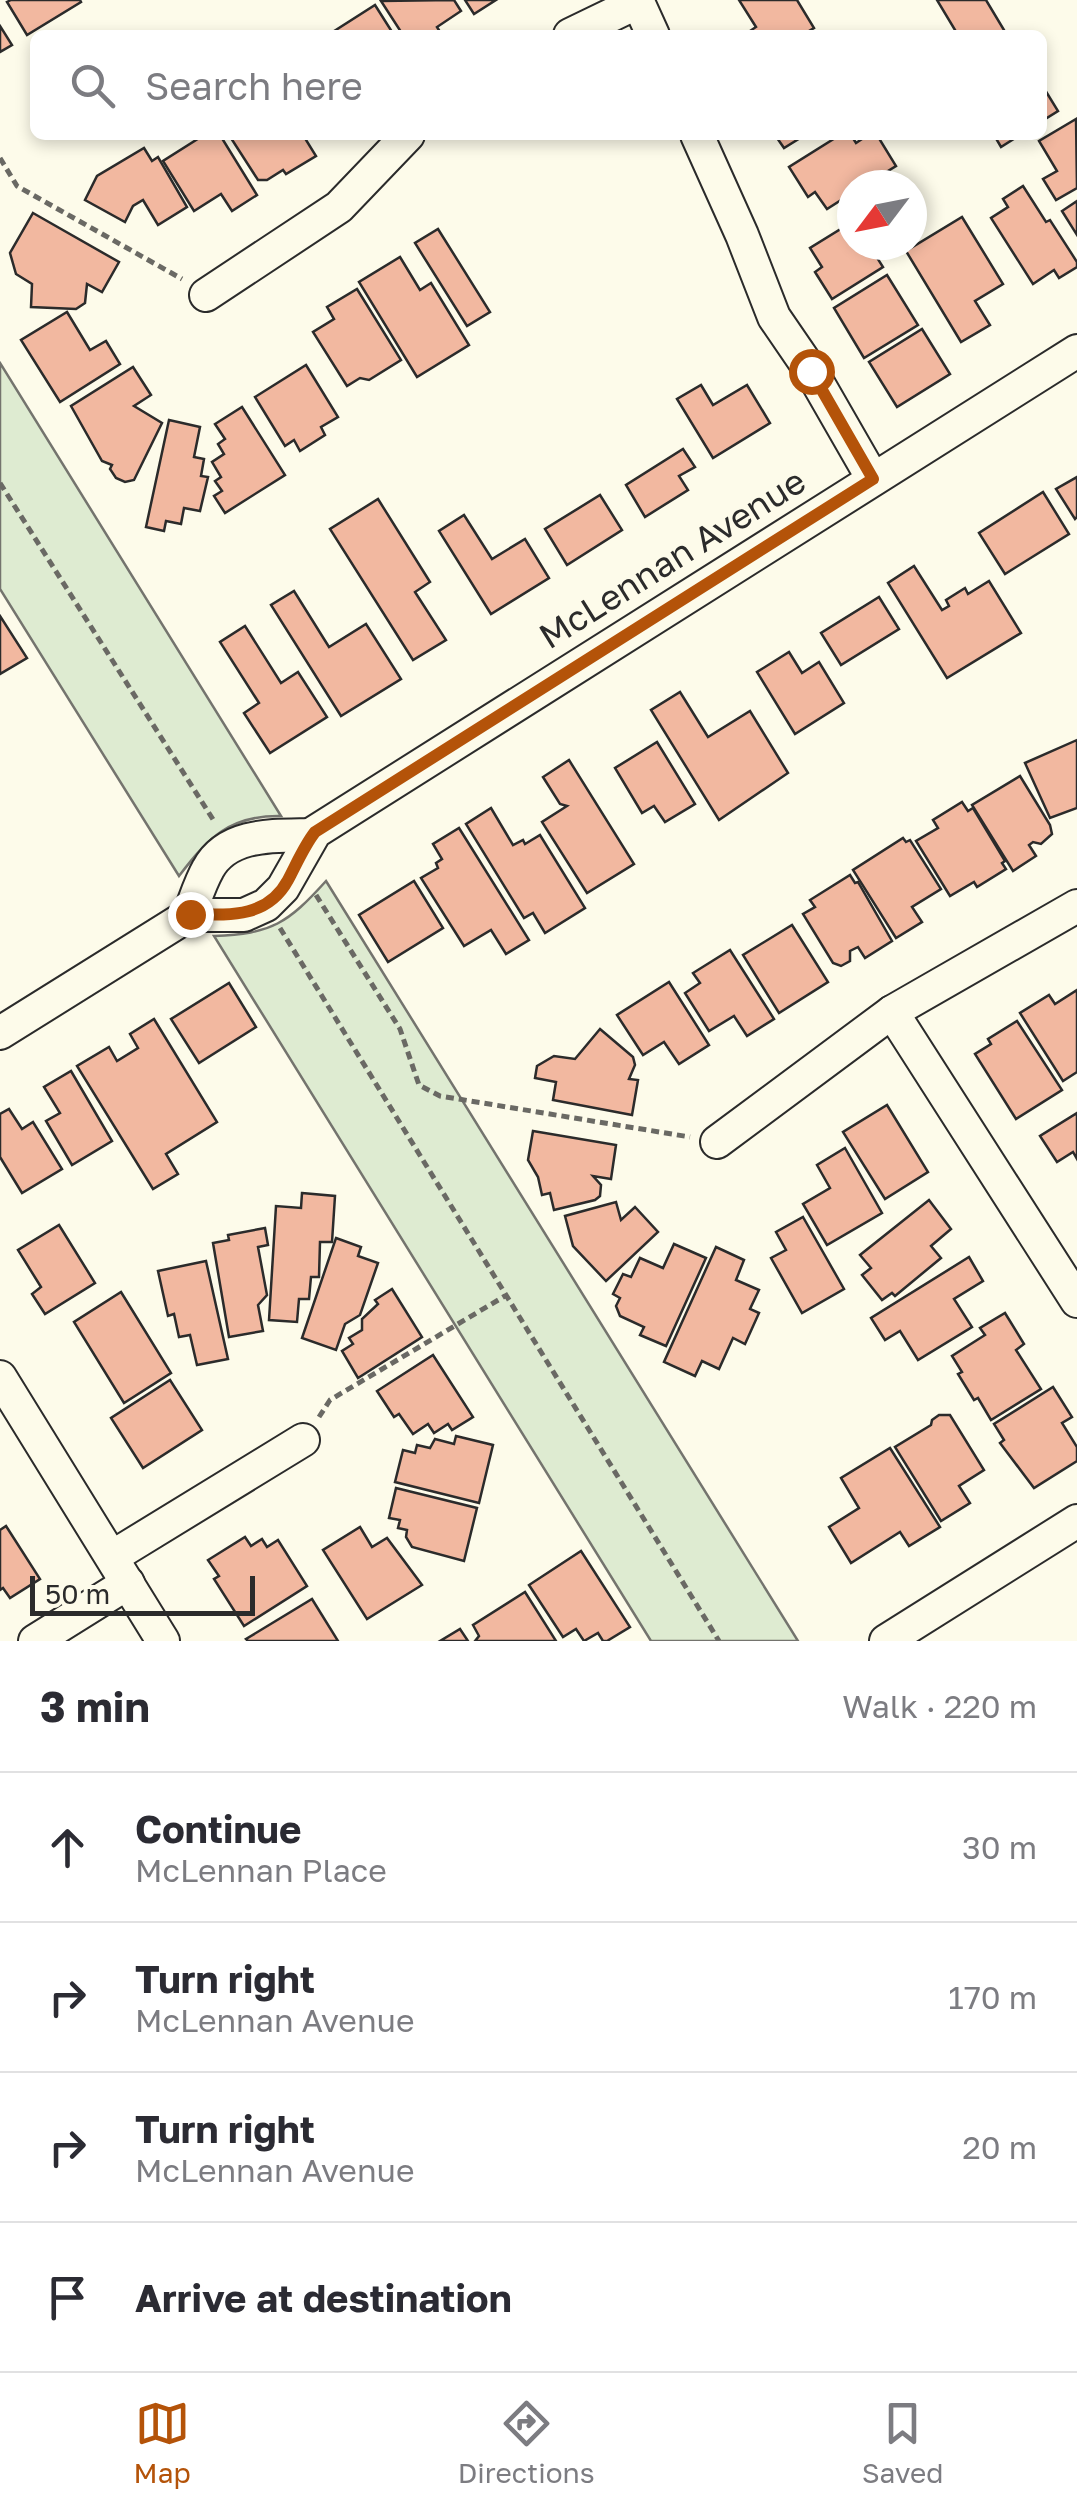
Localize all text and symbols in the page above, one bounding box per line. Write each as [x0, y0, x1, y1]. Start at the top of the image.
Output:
search box [30, 30, 1047, 140]
icon: search [65, 58, 120, 113]
text: Search here [145, 63, 363, 108]
north arrow [837, 170, 927, 260]
route start [789, 349, 835, 395]
street label: McLennan Avenue [531, 459, 813, 657]
route end [168, 892, 214, 938]
scale bar [30, 1571, 255, 1616]
text: 50 m [45, 1577, 110, 1610]
text: 3 min [40, 1681, 150, 1731]
text: Walk · 220 m [842, 1687, 1037, 1725]
text: Continue [135, 1806, 301, 1851]
icon: ahead [40, 1820, 95, 1875]
text: 30 m [962, 1828, 1037, 1866]
text: McLennan Place [135, 1851, 387, 1889]
text: Turn right [135, 1956, 315, 2001]
icon: right [40, 1970, 95, 2025]
text: 170 m [948, 1978, 1037, 2016]
text: McLennan Avenue [135, 2001, 415, 2039]
text: Turn right [135, 2106, 315, 2151]
icon: right [40, 2120, 95, 2175]
text: 20 m [962, 2128, 1037, 2166]
text: McLennan Avenue [135, 2151, 415, 2189]
icon: arrive [40, 2270, 95, 2325]
text: Arrive at destination [135, 2275, 512, 2320]
tab: Map [134, 2396, 191, 2489]
tab: Directions [458, 2396, 595, 2489]
tab: Saved [862, 2396, 943, 2489]

